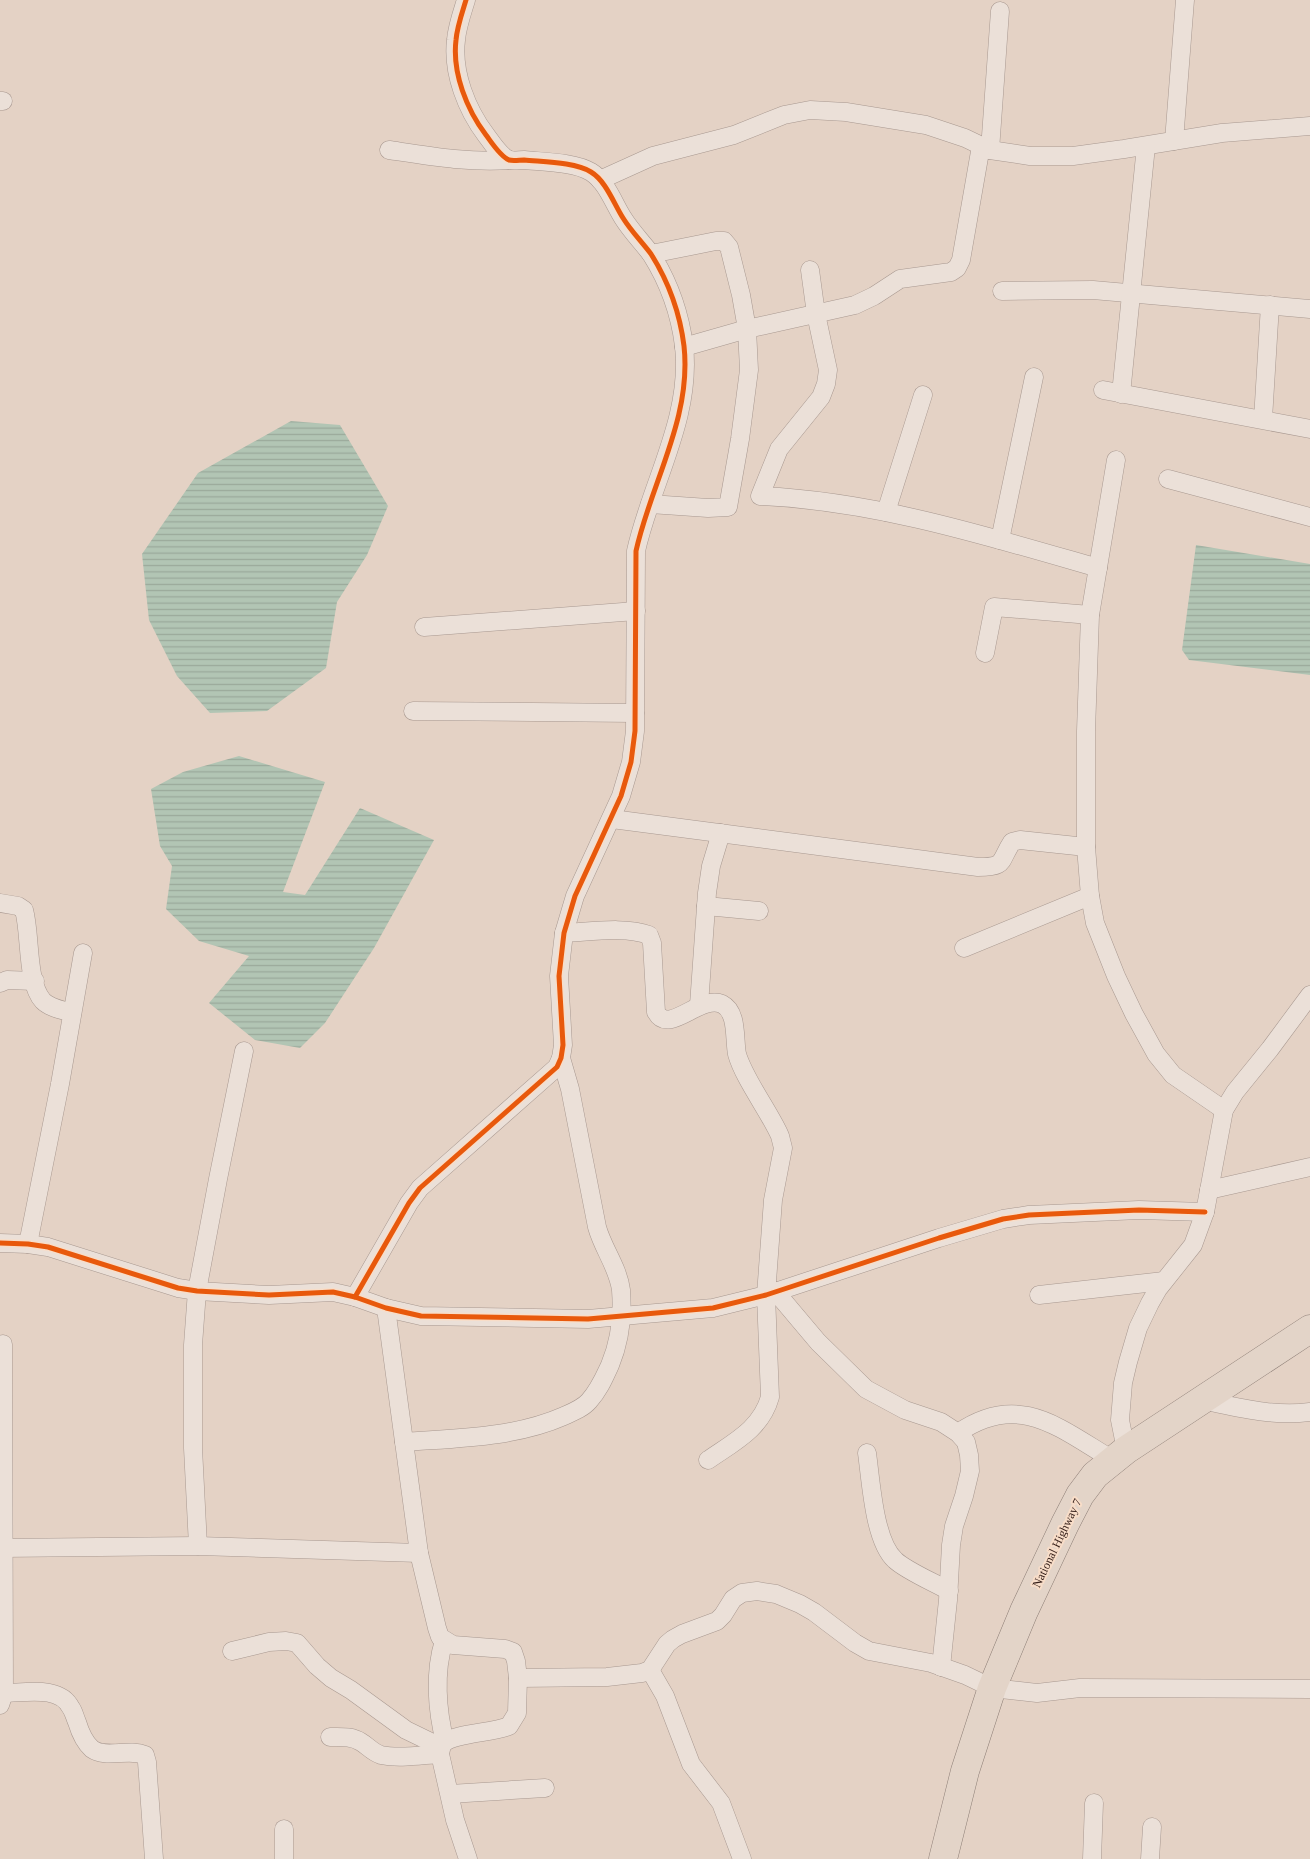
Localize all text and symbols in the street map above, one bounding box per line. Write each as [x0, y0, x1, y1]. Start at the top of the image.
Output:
street label: National Highway 7 [1029, 1496, 1085, 1590]

